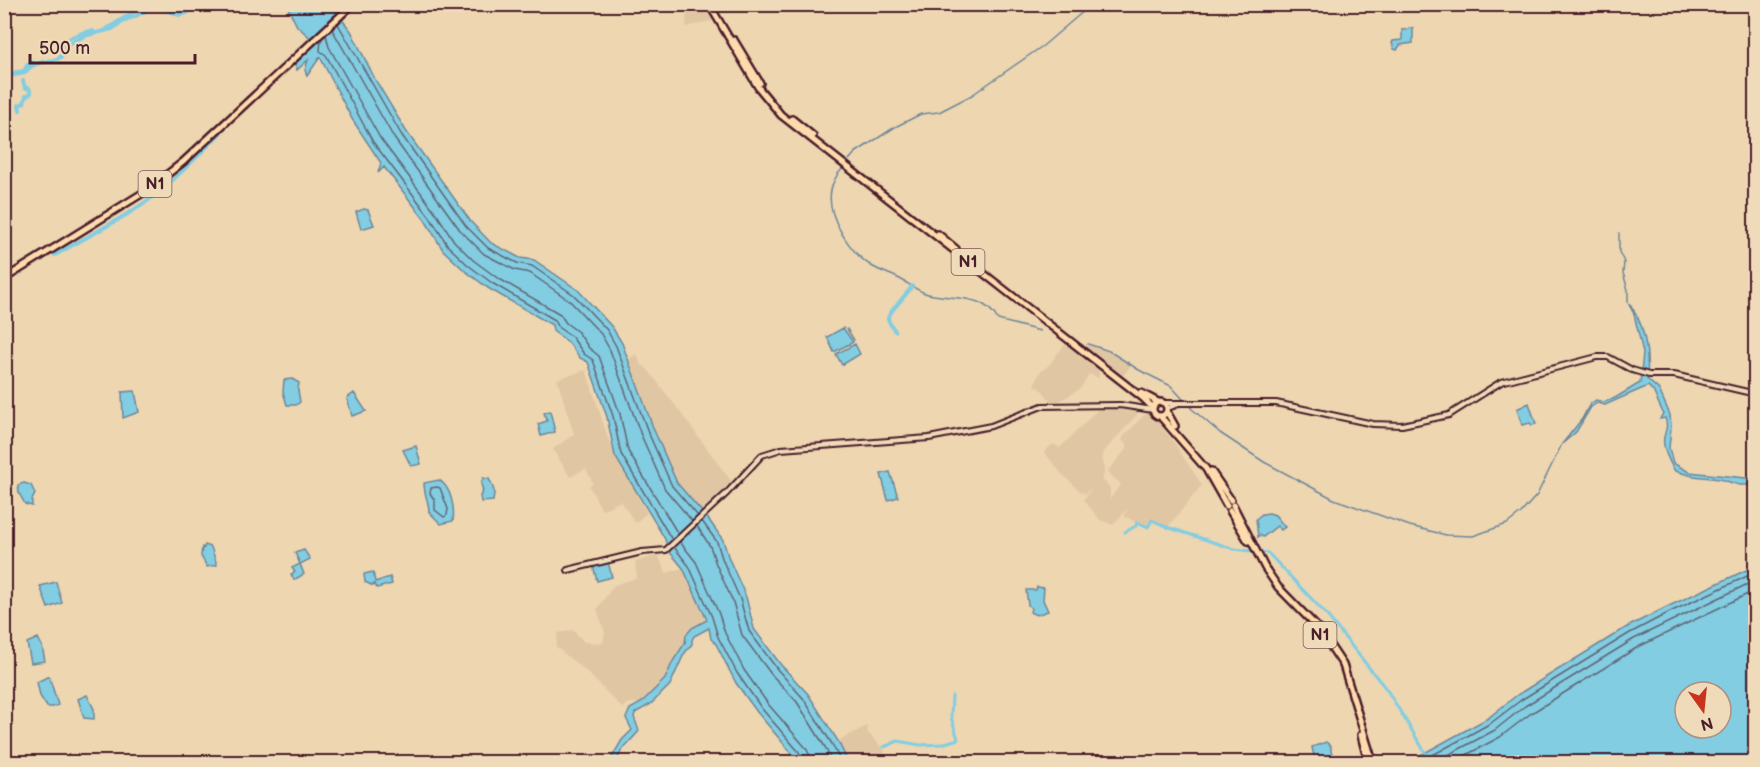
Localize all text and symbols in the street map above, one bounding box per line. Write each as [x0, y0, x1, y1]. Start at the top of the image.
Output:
scale bar [30, 27, 195, 65]
text: 500 m [39, 38, 90, 59]
road number: N1 [138, 171, 172, 197]
road number: N1 [952, 249, 984, 275]
road number: N1 [1304, 622, 1336, 648]
north arrow [1673, 680, 1733, 740]
text: N [1698, 712, 1715, 734]

